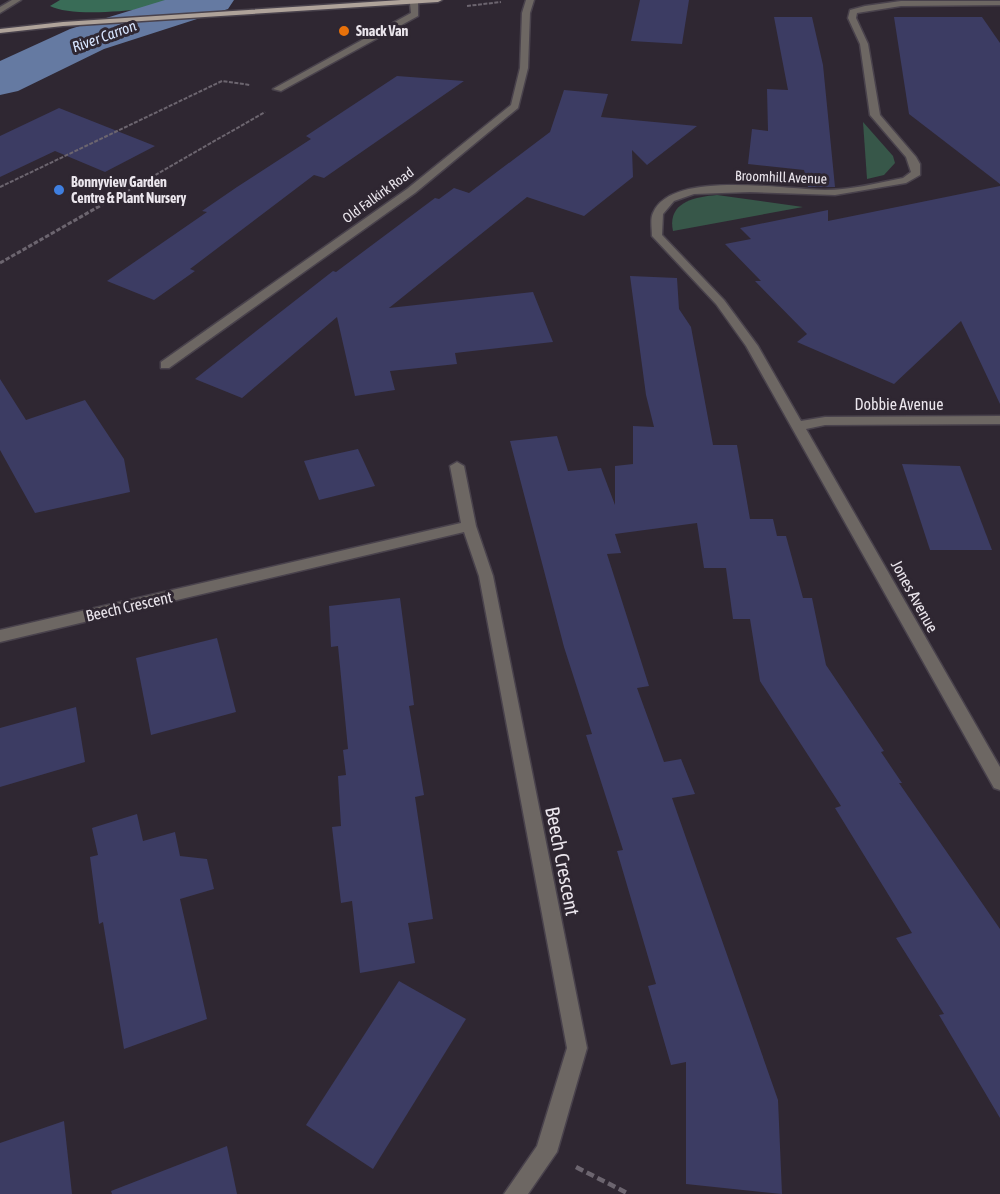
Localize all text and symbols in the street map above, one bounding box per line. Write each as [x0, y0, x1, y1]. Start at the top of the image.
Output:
water label: River Carron [70, 17, 138, 55]
place label: Snack Van [356, 23, 408, 39]
marker: Snack Van [337, 24, 351, 38]
street label: Old Falkirk Road [339, 164, 417, 226]
street label: Broomhill Avenue [735, 167, 827, 187]
place label: Bonnyview Garden Centre & Plant Nursery [71, 174, 186, 206]
marker: Bonnyview Garden Centre & Plant Nursery [52, 183, 66, 197]
street label: Dobbie Avenue [854, 395, 944, 413]
street label: Jones Avenue [888, 557, 942, 635]
street label: Beech Crescent [84, 587, 174, 625]
street label: Beech Crescent [541, 805, 585, 918]

